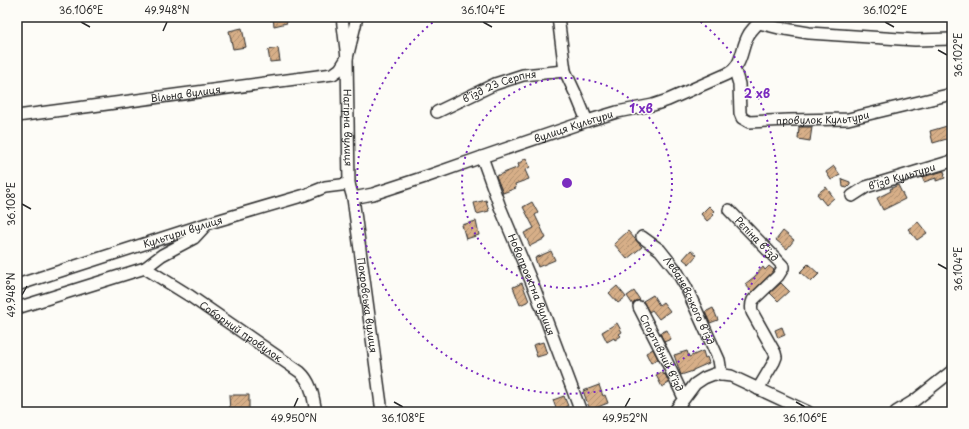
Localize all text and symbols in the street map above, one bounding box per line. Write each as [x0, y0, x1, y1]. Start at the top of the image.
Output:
text: 36.106°E [59, 2, 103, 17]
text: 49.948°N [144, 2, 190, 17]
text: 36.104°E [461, 2, 505, 17]
text: 36.102°E [863, 2, 907, 17]
text: 36.102°E [950, 33, 965, 77]
street label: в’їзд 23 Серпня [460, 66, 537, 106]
street label: Вільна вулиця [149, 81, 221, 105]
text: 2 хв [744, 84, 770, 102]
street label: Нагірна вулиця [340, 89, 357, 166]
text: 1 хв [629, 99, 653, 117]
street label: вулиця Культури [532, 106, 615, 146]
street label: провулок Культури [775, 106, 871, 128]
street label: в’їзд Культури [866, 158, 937, 193]
centre of rings [560, 176, 574, 190]
text: 36.108°E [3, 182, 18, 226]
street label: Культури вулиця [141, 212, 224, 251]
street label: Рєпіна в’їзд [732, 213, 783, 264]
street label: Новопроектна вулиця [505, 231, 559, 337]
text: 36.104°E [950, 247, 965, 291]
street label: Леваневського в’їзд [661, 252, 719, 347]
street label: Покровська вулиця [354, 256, 382, 354]
text: 49.948°N [3, 272, 18, 318]
street label: Соборний провулок [197, 297, 286, 365]
street label: Спортивний в’їзд [637, 311, 688, 394]
text: 49.950°N [271, 410, 317, 425]
text: 36.108°E [381, 410, 425, 425]
text: 49.952°N [602, 410, 648, 425]
text: 36.106°E [783, 410, 827, 425]

